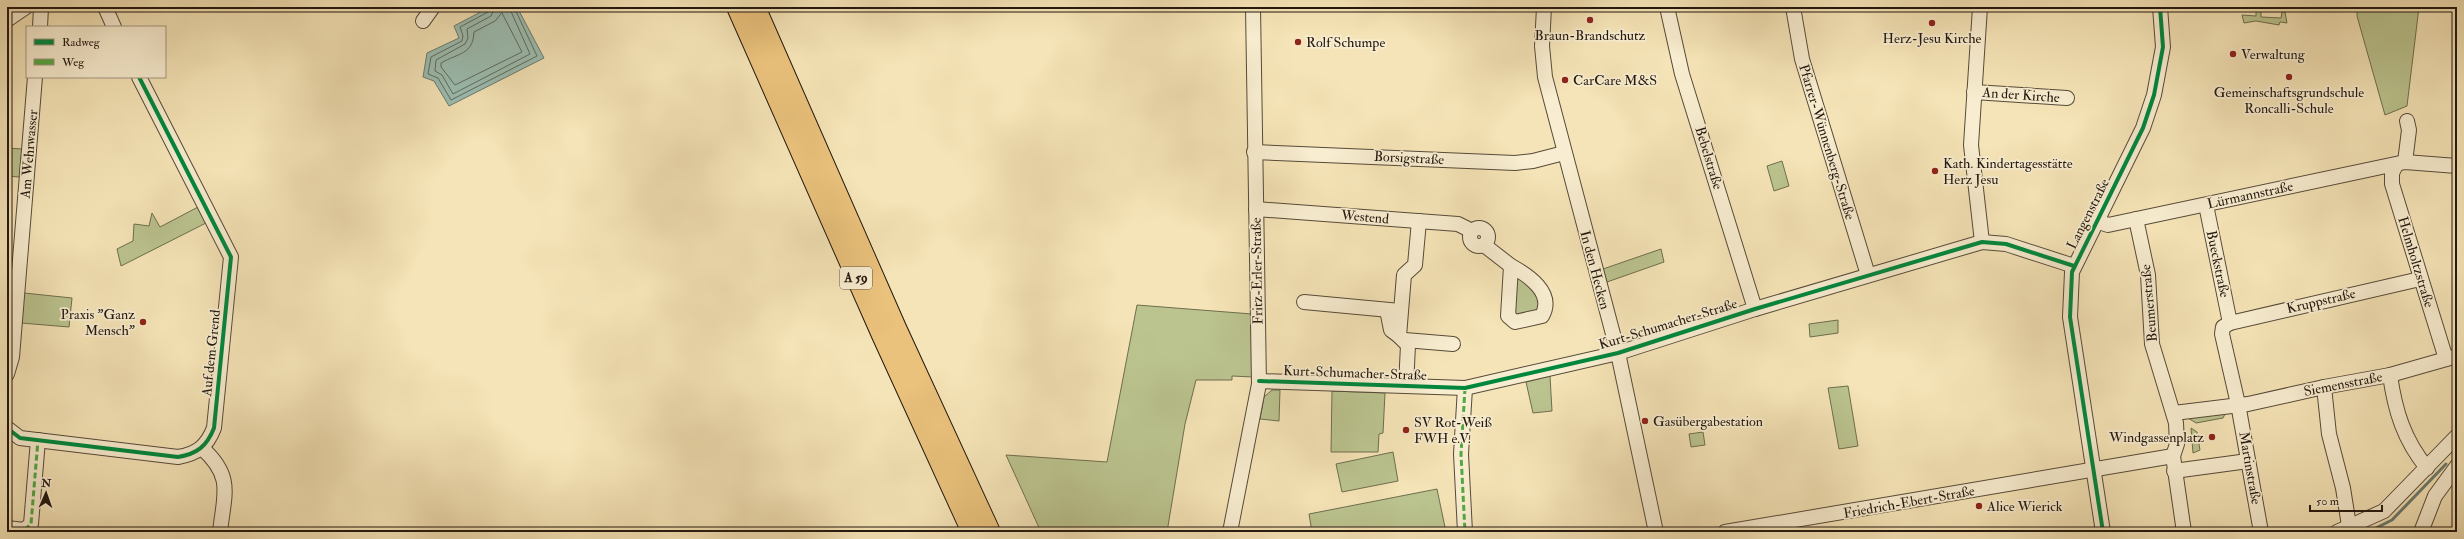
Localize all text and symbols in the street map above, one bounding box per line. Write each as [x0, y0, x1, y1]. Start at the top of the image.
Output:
marker: Braun-Brandschutz [1585, 15, 1595, 25]
marker: Herz-Jesu Kirche [1927, 18, 1937, 28]
legend [26, 26, 166, 78]
place label: Braun-Brandschutz [1535, 27, 1646, 44]
place label: Herz-Jesu Kirche [1883, 30, 1982, 47]
place label: Rolf Schumpe [1306, 34, 1385, 52]
text: Radweg [62, 35, 101, 50]
marker: Rolf Schumpe [1293, 37, 1303, 47]
place label: Verwaltung [2241, 46, 2306, 63]
marker: Verwaltung [2228, 49, 2238, 59]
text: Weg [61, 55, 85, 70]
street label: Pfarrer-Wünnenberg-Straße [1795, 62, 1859, 222]
place label: CarCare M&S [1573, 72, 1657, 89]
marker: Gemeinschaftsgrundschule Roncalli-Schule [2284, 72, 2294, 82]
marker: CarCare M&S [1560, 75, 1570, 85]
street label: An der Kirche [1981, 84, 2060, 106]
place label: Gemeinschaftsgrundschule Roncalli-Schule [2214, 84, 2364, 117]
street label: Am Wehrwasser [17, 108, 41, 200]
street label: Bebelstraße [1691, 124, 1727, 192]
street label: Borsigstraße [1373, 148, 1445, 168]
place label: Kath. Kindertagesstätte Herz Jesu [1943, 155, 2073, 188]
marker: Kath. Kindertagesstätte Herz Jesu [1930, 166, 1940, 176]
street label: Langenstraße [2063, 176, 2113, 252]
street label: Lürmannstraße [2205, 178, 2295, 212]
street label: Westend [1339, 206, 1390, 228]
street label: Helmholtzstraße [2394, 214, 2438, 310]
street label: Fritz-Erler-Straße [1248, 217, 1266, 325]
street label: In den Hecken [1576, 229, 1614, 311]
street label: Bueckstraße [2203, 229, 2233, 299]
street label: Beumerstraße [2137, 263, 2161, 343]
road number: A 59 [840, 267, 872, 289]
street label: Kruppstraße [2285, 285, 2357, 318]
street label: Kurt-Schumacher-Straße [1597, 295, 1739, 353]
place label: Praxis "Ganz Mensch" [61, 306, 135, 339]
street label: Auf dem Grend [198, 309, 224, 398]
marker: Praxis "Ganz Mensch" [138, 317, 148, 327]
street label: Kurt-Schumacher-Straße [1283, 362, 1427, 384]
street label: Siemensstraße [2302, 368, 2384, 400]
place label: Gasübergabestation [1653, 413, 1763, 430]
place label: SV Rot-Weiß FWH e.V. [1414, 414, 1492, 447]
marker: Gasübergabestation [1640, 416, 1650, 426]
marker: SV Rot-Weiß FWH e.V. [1401, 425, 1411, 435]
place label: Windgassenplatz [2108, 429, 2204, 447]
street label: Martinstraße [2235, 430, 2265, 506]
marker: Windgassenplatz [2207, 432, 2217, 442]
north arrow [26, 473, 66, 513]
text: N [40, 477, 53, 490]
street label: Friedrich-Ebert-Straße [1842, 482, 1976, 522]
scale bar [2310, 487, 2382, 513]
text: 50 m [2316, 494, 2340, 509]
place label: Alice Wierick [1986, 498, 2063, 515]
marker: Alice Wierick [1974, 501, 1984, 511]

